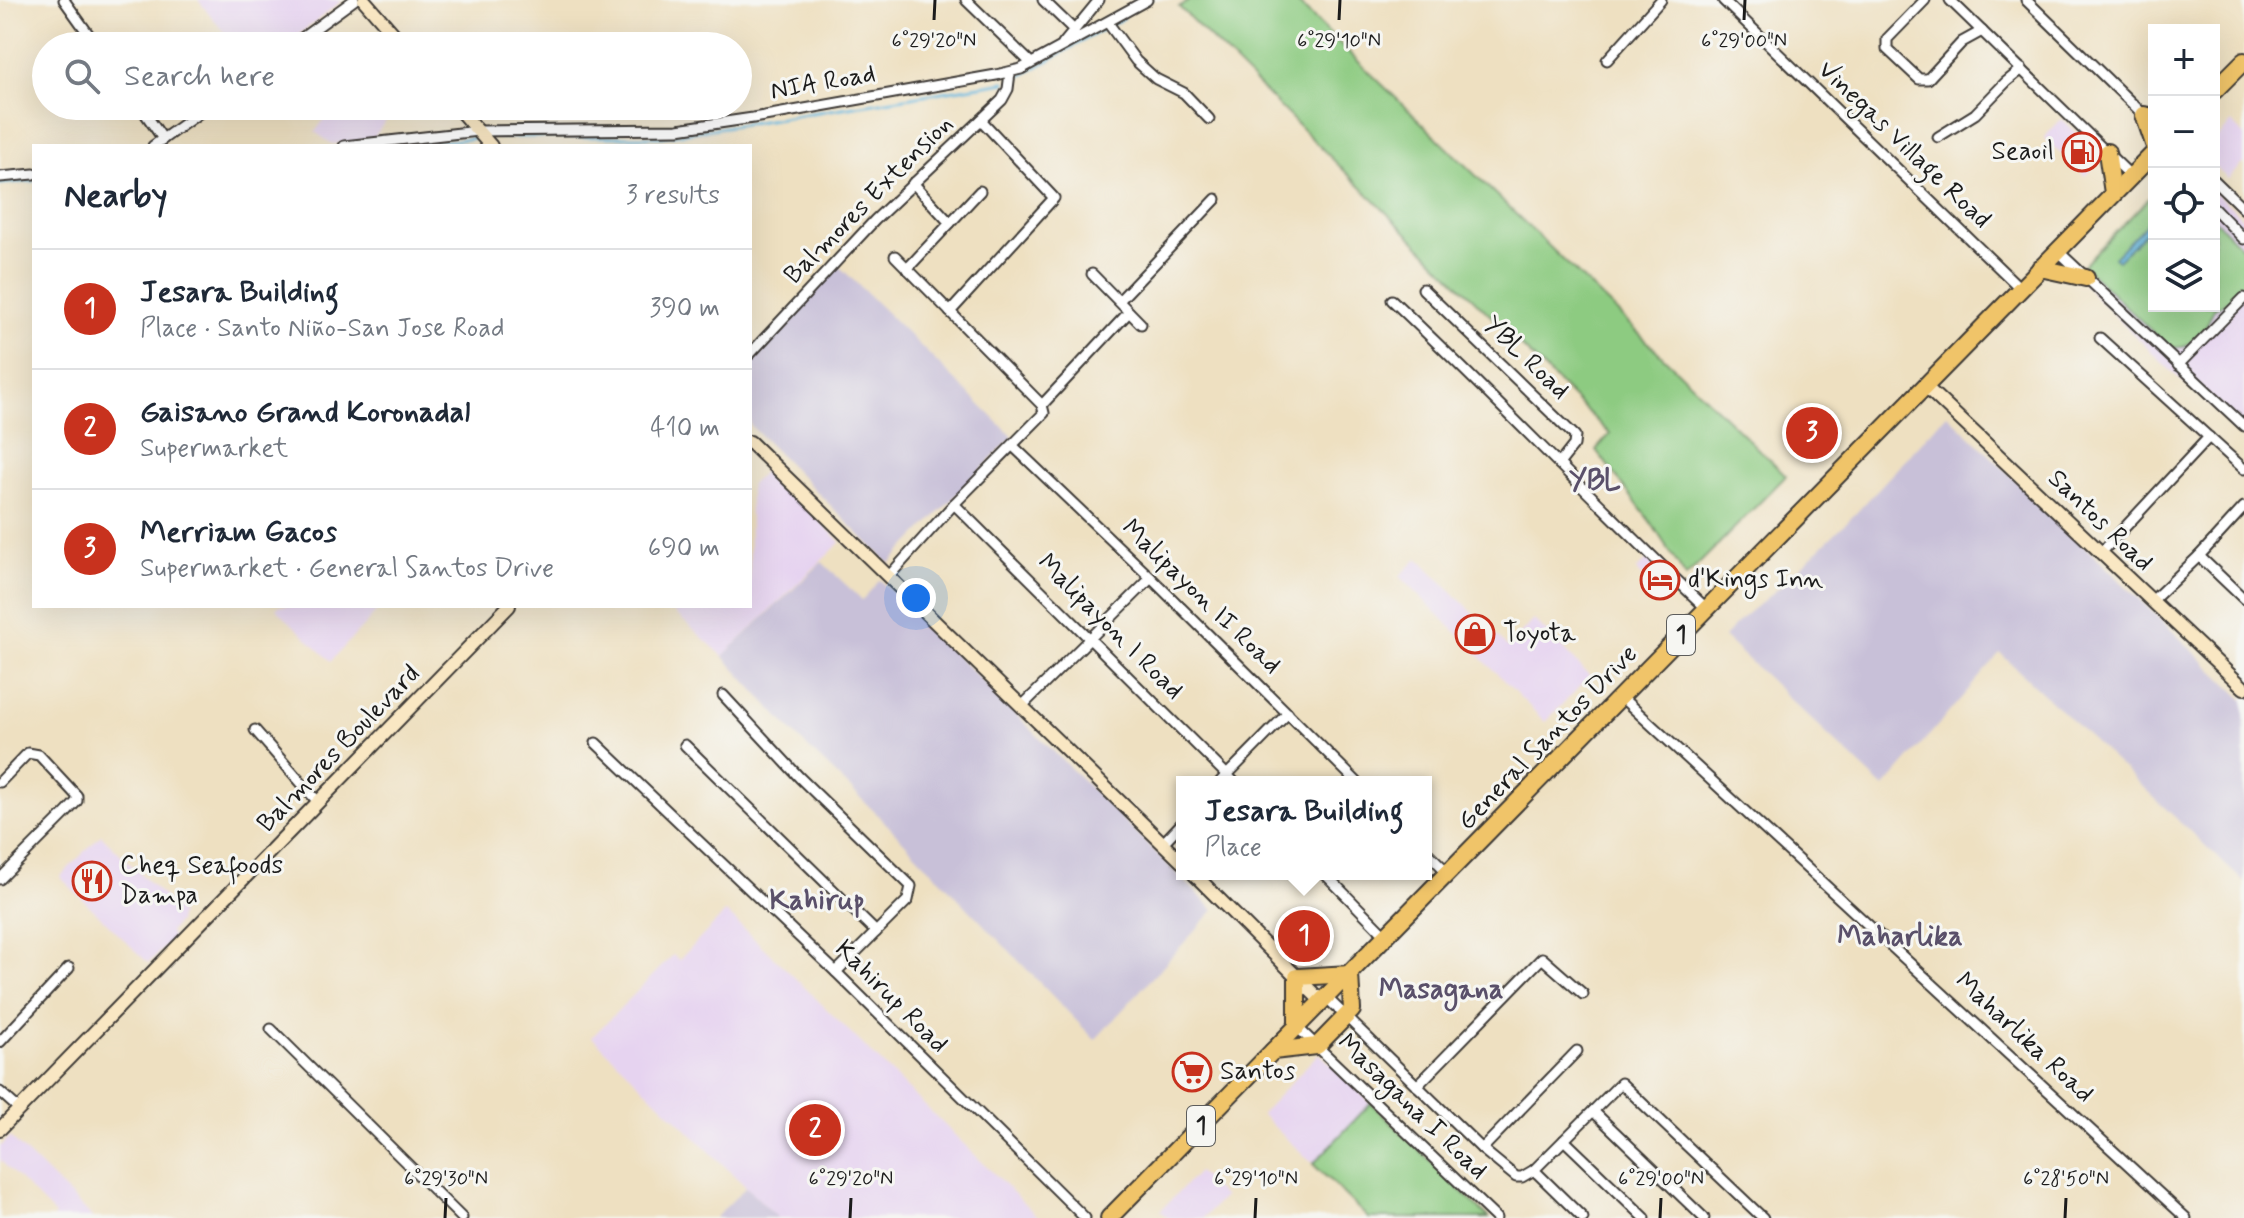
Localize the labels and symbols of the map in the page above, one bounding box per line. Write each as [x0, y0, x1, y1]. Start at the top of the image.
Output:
text: 6°29'20"N [892, 28, 976, 55]
text: 6°29'10"N [1297, 28, 1381, 55]
text: 6°29'00"N [1701, 28, 1787, 55]
street label: Vinegas Village Road [1808, 53, 1998, 239]
street label: NIA Road [768, 57, 878, 109]
street label: Balmores Extension [777, 108, 961, 292]
fuel station icon: Seaoil [2061, 131, 2103, 173]
place label: Seaoil [1991, 135, 2054, 169]
street label: YBL Road [1476, 309, 1576, 407]
pin: 3 [1786, 403, 1838, 463]
street label: Santos Road [2040, 462, 2160, 580]
district label: YBL [1569, 463, 1621, 500]
street label: Malipayon II Road [1114, 512, 1288, 682]
street label: Malipayon I Road [1030, 547, 1190, 707]
hotel icon: d'Kings Inn [1639, 559, 1681, 601]
place label: d'Kings Inn [1688, 563, 1823, 599]
your location [896, 578, 936, 618]
shop icon: Toyota [1454, 613, 1496, 655]
road number: 1 [1667, 615, 1695, 655]
place label: Toyota [1503, 617, 1576, 651]
street label: General Santos Drive [1450, 638, 1646, 838]
street label: Balmores Boulevard [250, 658, 428, 840]
place label: Cheq Seafoods Dampa [120, 849, 283, 913]
restaurant icon: Cheq Seafoods Dampa [71, 860, 113, 902]
district label: Kahirup [769, 883, 865, 920]
pin: 1 [1278, 906, 1330, 966]
district label: Maharlika [1837, 919, 1963, 956]
street label: Kahirup Road [827, 933, 955, 1061]
street label: Maharlika Road [1947, 965, 2101, 1111]
district label: Masagana [1379, 972, 1503, 1012]
street label: Masagana I Road [1328, 1027, 1495, 1189]
supermarket icon: Santos [1171, 1051, 1213, 1093]
place label: Santos [1220, 1055, 1295, 1089]
pin: 2 [789, 1100, 841, 1160]
road number: 1 [1187, 1106, 1215, 1146]
text: 6°29'30"N [404, 1166, 488, 1193]
text: 6°29'20"N [809, 1166, 893, 1193]
text: 6°29'10"N [1214, 1166, 1298, 1193]
text: 6°29'00"N [1618, 1166, 1704, 1193]
text: 6°28'50"N [2023, 1166, 2109, 1193]

